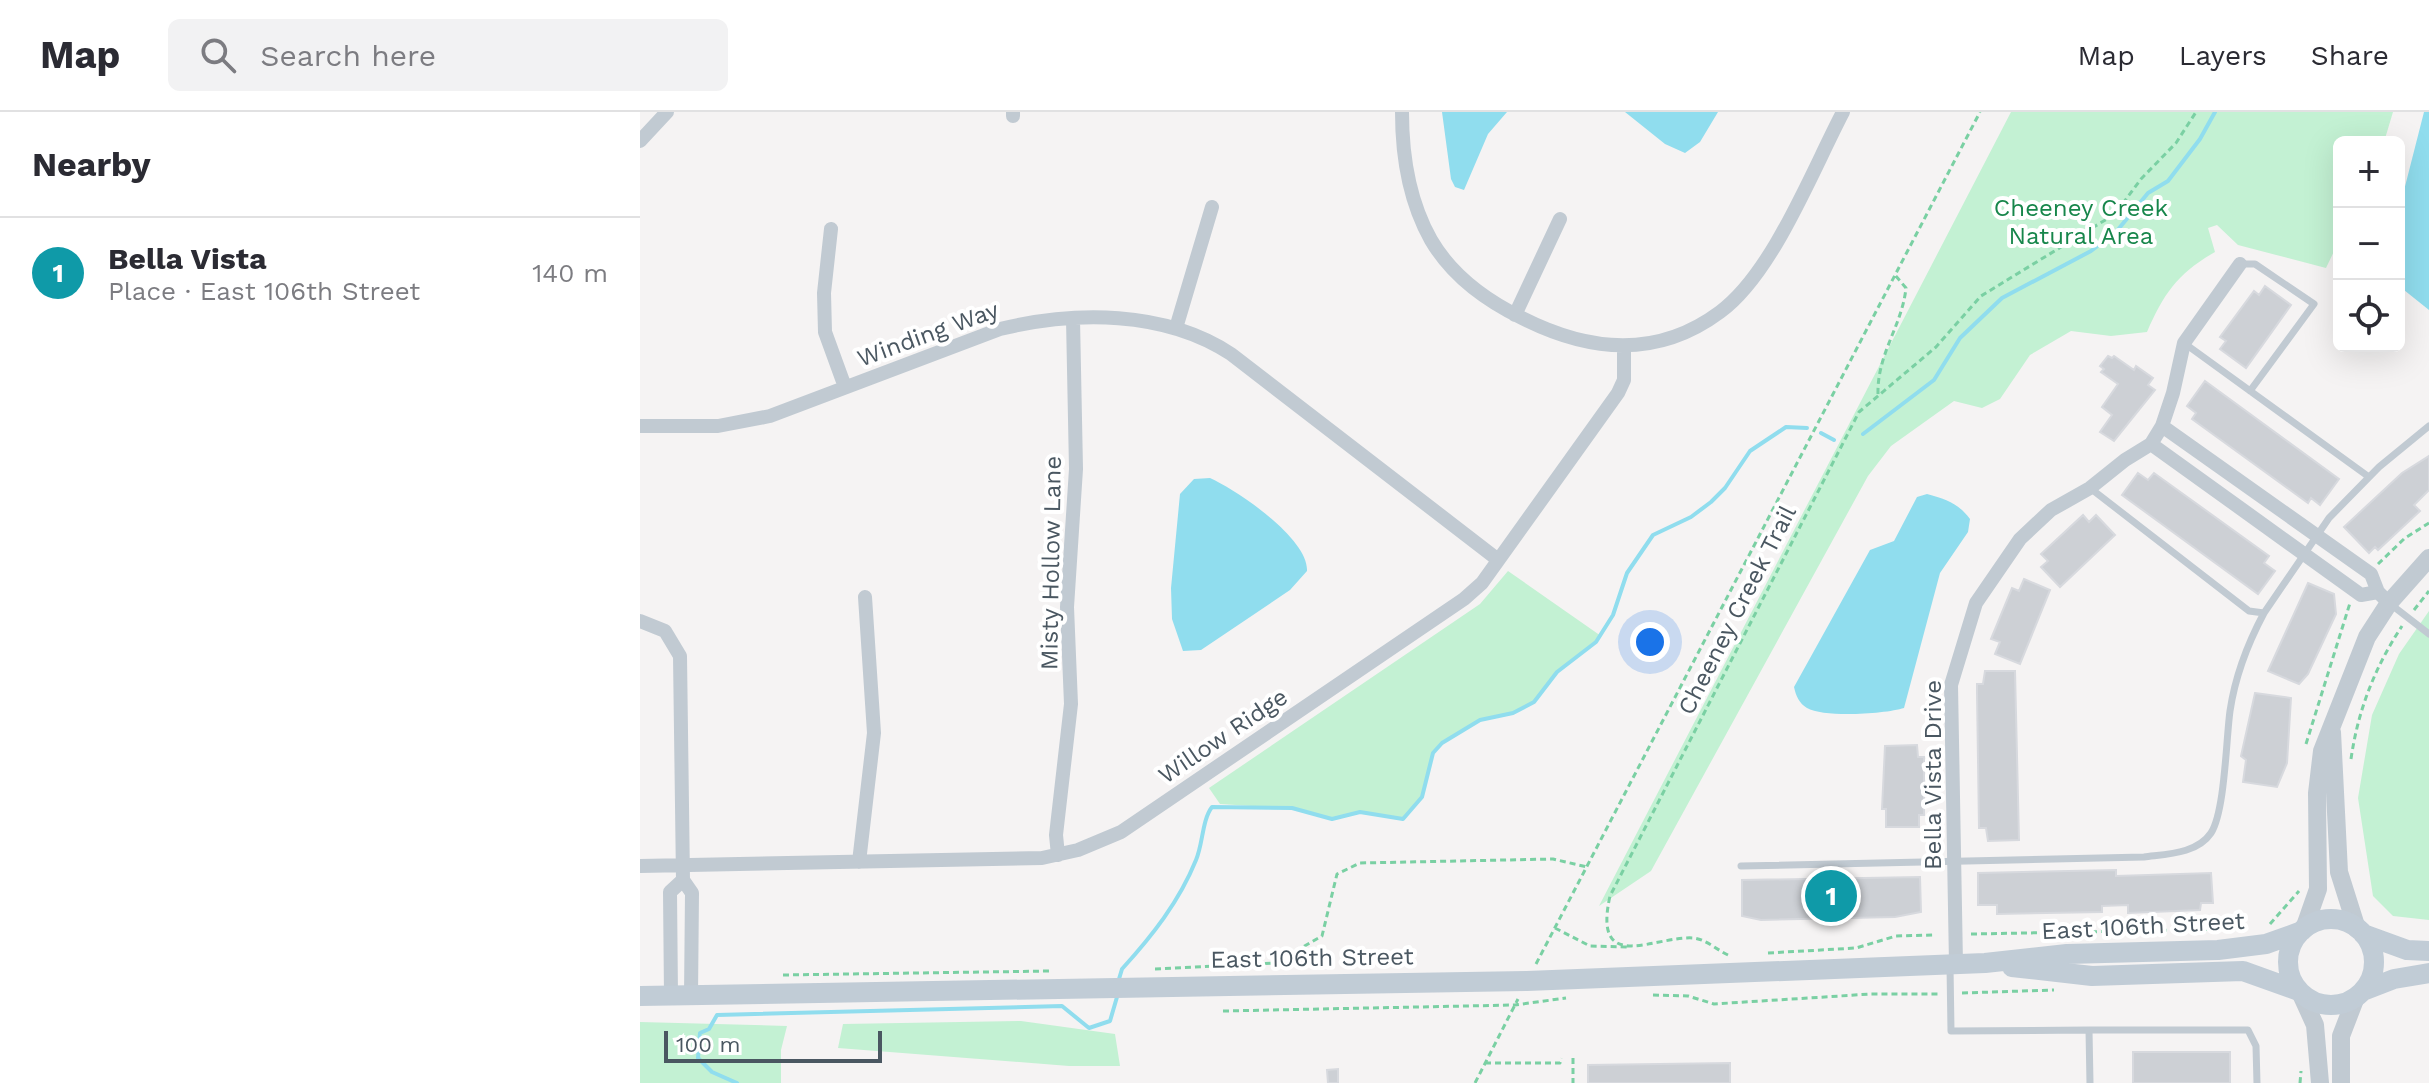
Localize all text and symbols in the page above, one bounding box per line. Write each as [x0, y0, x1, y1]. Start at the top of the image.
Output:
search box [168, 19, 728, 91]
text: Map [40, 33, 120, 77]
icon: search [196, 33, 240, 77]
text: Search here [260, 38, 436, 73]
text: Map [2078, 39, 2135, 72]
text: Layers [2179, 39, 2267, 72]
text: Share [2311, 39, 2389, 72]
map controls [2333, 136, 2405, 352]
button: + [2333, 136, 2405, 208]
text: Nearby [32, 144, 151, 184]
park label: Cheeney Creek Natural Area [1994, 194, 2169, 250]
button: − [2333, 208, 2405, 280]
text: Bella Vista [108, 241, 267, 276]
text: 1 [52, 258, 64, 288]
text: 140 m [532, 258, 608, 288]
text: Place · East 106th Street [108, 276, 420, 306]
button: locate [2333, 280, 2405, 352]
street label: Winding Way [854, 295, 1003, 373]
street label: Misty Hollow Lane [1035, 456, 1067, 670]
street label: Cheeney Creek Trail [1672, 500, 1802, 719]
your location [1630, 622, 1670, 662]
street label: Bella Vista Drive [1919, 680, 1947, 870]
street label: Willow Ridge [1153, 683, 1293, 789]
pin: 1 [1805, 866, 1857, 926]
street label: East 106th Street [2041, 907, 2245, 945]
street label: East 106th Street [1210, 942, 1414, 974]
scale bar [664, 1027, 882, 1063]
text: 100 m [676, 1032, 740, 1057]

